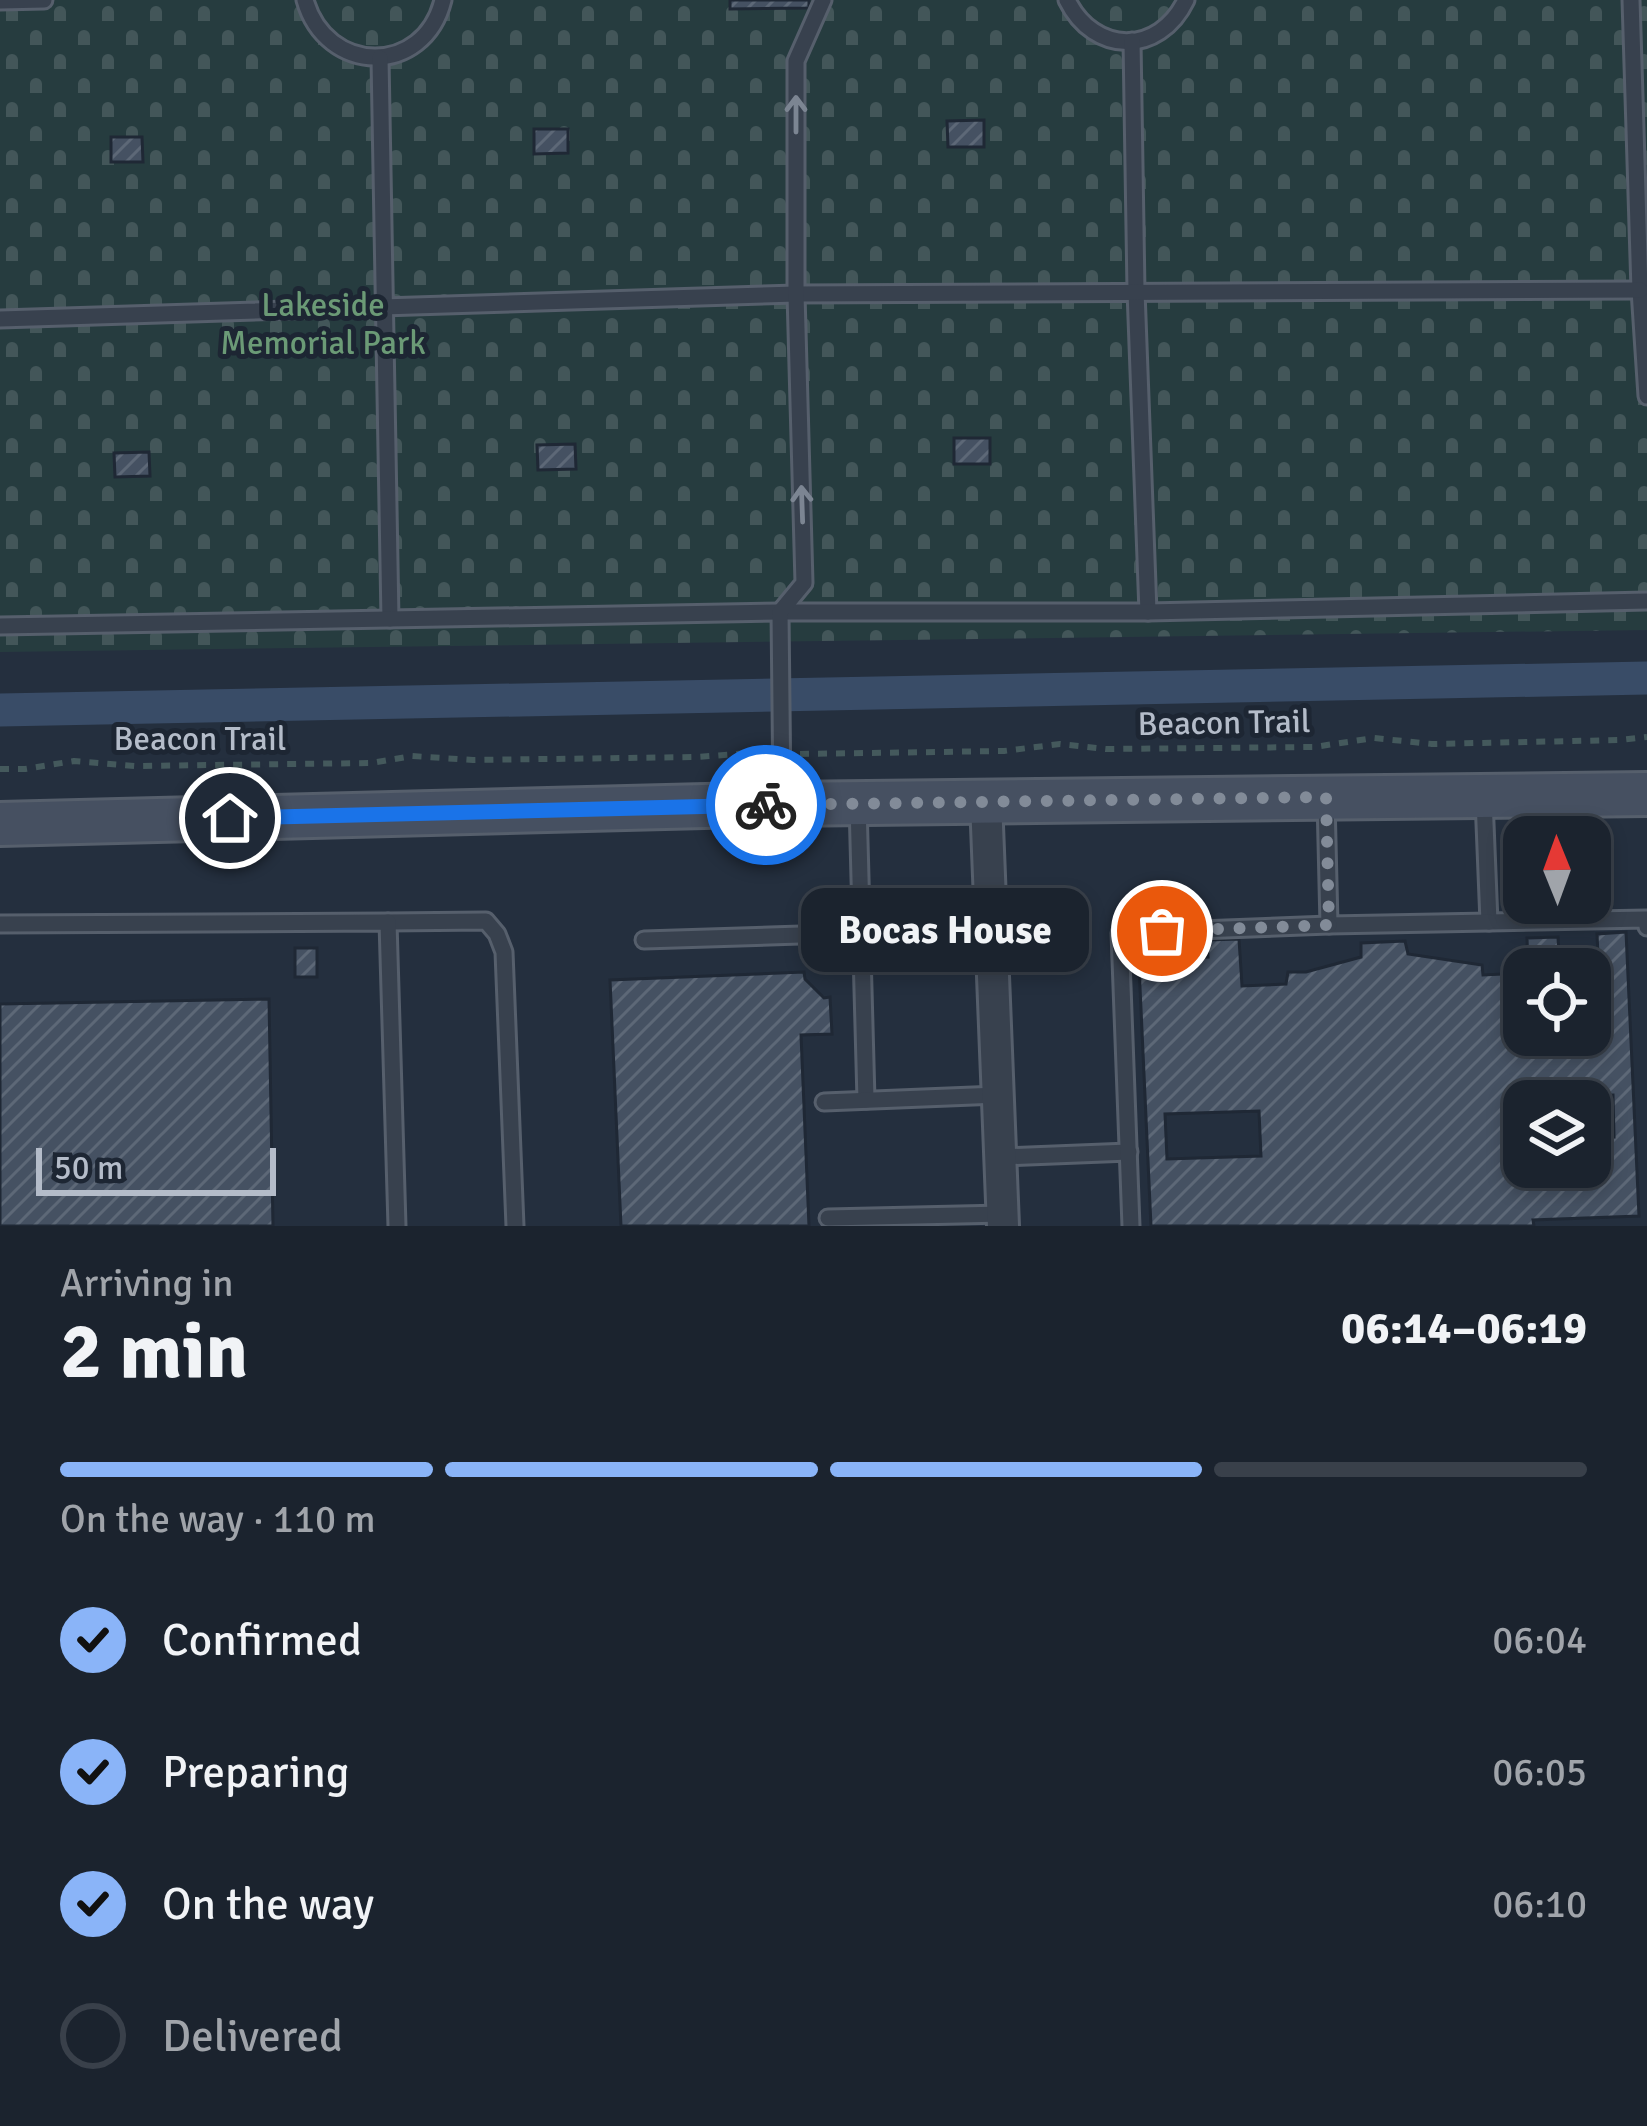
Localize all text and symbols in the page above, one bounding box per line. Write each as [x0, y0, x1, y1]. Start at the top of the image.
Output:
one-way arrow [785, 95, 807, 134]
park label: Lakeside Memorial Park [220, 285, 426, 364]
one-way arrow [791, 485, 814, 524]
street label: Beacon Trail [1137, 701, 1311, 745]
street label: Beacon Trail [114, 719, 286, 760]
courier [706, 745, 826, 865]
pin [179, 767, 281, 869]
icon: bike [733, 772, 799, 838]
icon: home [197, 785, 263, 851]
north arrow [1503, 816, 1611, 924]
map controls [1503, 816, 1611, 1188]
pin [1111, 880, 1213, 982]
callout: Bocas House [802, 889, 1090, 973]
icon: bag [1129, 898, 1195, 964]
text: Bocas House [838, 906, 1052, 954]
button: locate [1503, 948, 1611, 1056]
button: layers [1503, 1080, 1611, 1188]
scale bar [36, 1142, 276, 1195]
text: 50 m [54, 1148, 123, 1189]
text: Arriving in [60, 1259, 234, 1307]
text: 06:14–06:19 [1341, 1301, 1587, 1356]
text: 2 min [60, 1304, 248, 1400]
text: On the way · 110 m [60, 1495, 376, 1543]
icon: check [60, 1607, 126, 1673]
text: Confirmed [162, 1613, 362, 1668]
text: 06:04 [1492, 1616, 1587, 1664]
icon: check [60, 1739, 126, 1805]
text: Preparing [162, 1745, 350, 1800]
text: 06:05 [1492, 1748, 1587, 1796]
icon: check [60, 1871, 126, 1937]
text: On the way [162, 1877, 374, 1932]
text: 06:10 [1492, 1880, 1587, 1928]
text: Delivered [162, 2009, 343, 2064]

